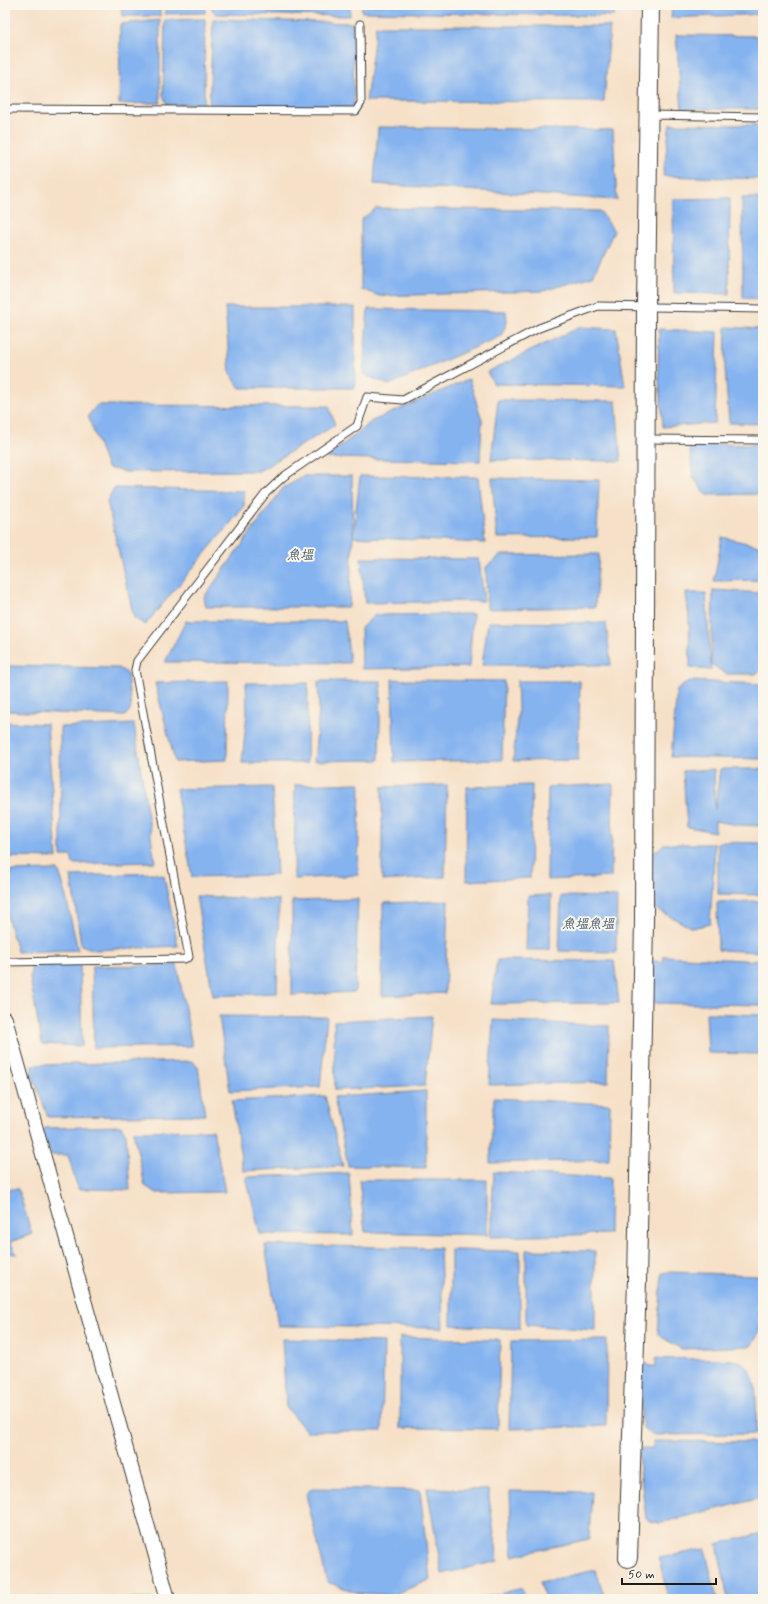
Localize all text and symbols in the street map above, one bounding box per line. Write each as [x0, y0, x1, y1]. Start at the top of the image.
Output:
water label: 魚塭 [287, 547, 314, 564]
water label: 魚塭魚塭 [562, 916, 615, 933]
scale bar [622, 1560, 716, 1586]
text: 50 m [628, 1567, 655, 1583]

